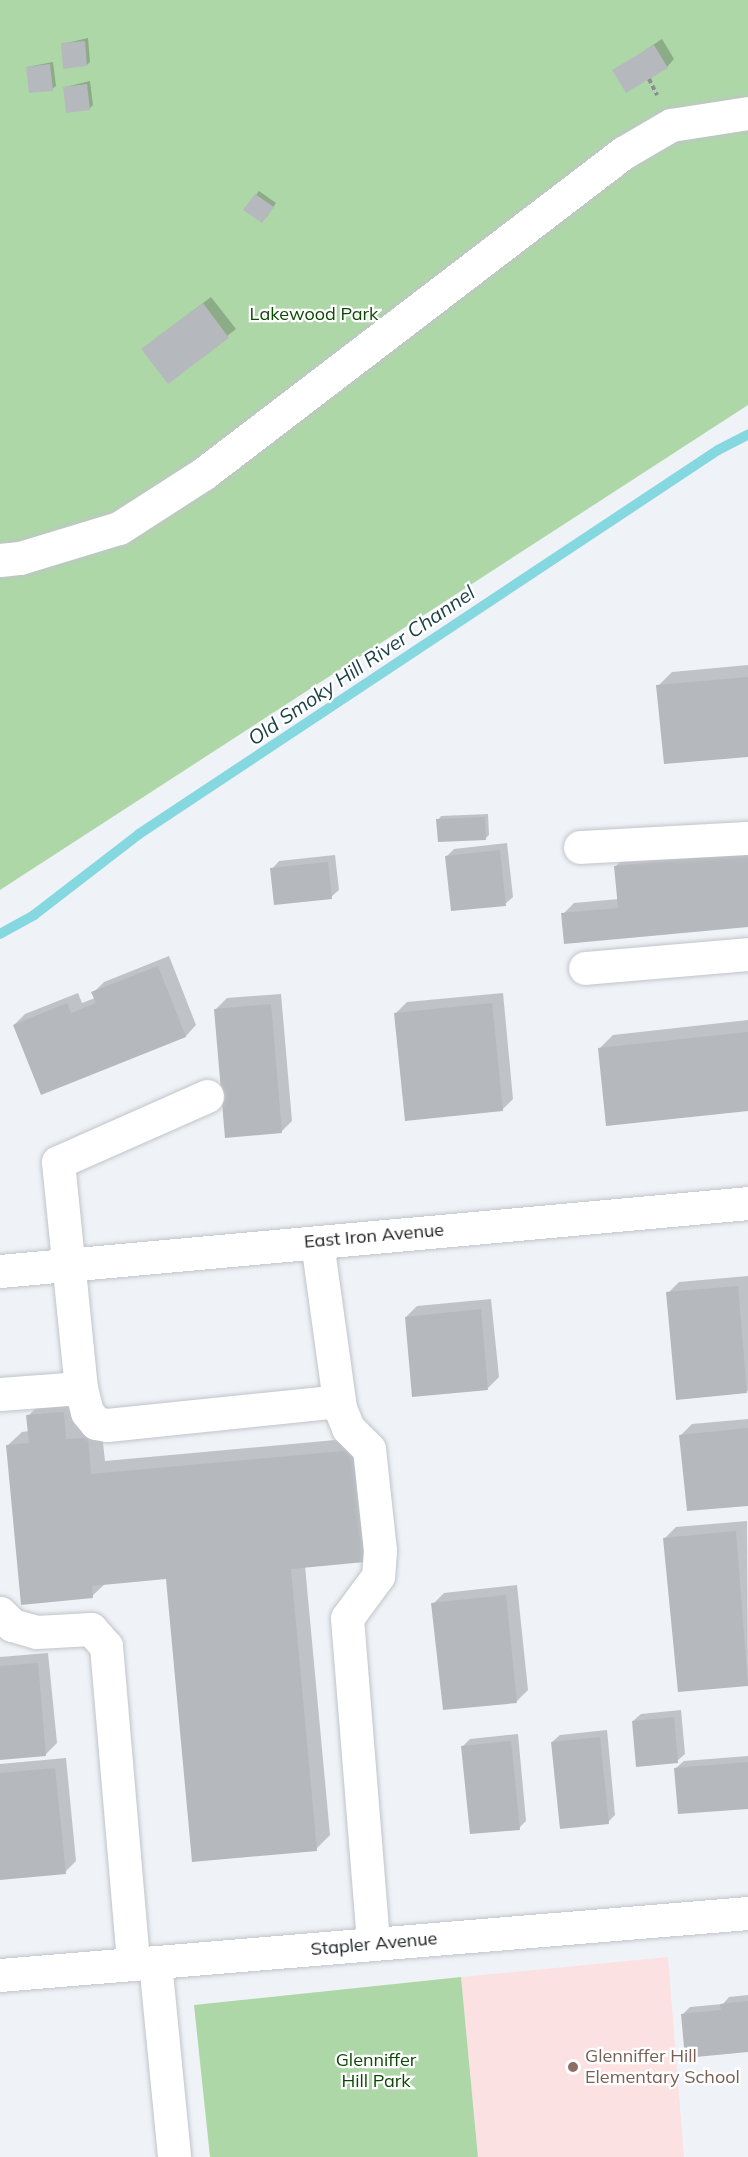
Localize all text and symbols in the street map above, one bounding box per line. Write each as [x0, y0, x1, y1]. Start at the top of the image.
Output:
park label: Lakewood Park [250, 303, 378, 325]
water label: Old Smoky Hill River Channel [243, 580, 479, 750]
street label: East Iron Avenue [303, 1219, 445, 1253]
street label: Stapler Avenue [310, 1928, 438, 1960]
place label: Glenniffer Hill Elementary School [585, 2046, 740, 2088]
park label: Glenniffer Hill Park [336, 2050, 416, 2092]
marker: Glenniffer Hill Elementary School [566, 2060, 580, 2074]

